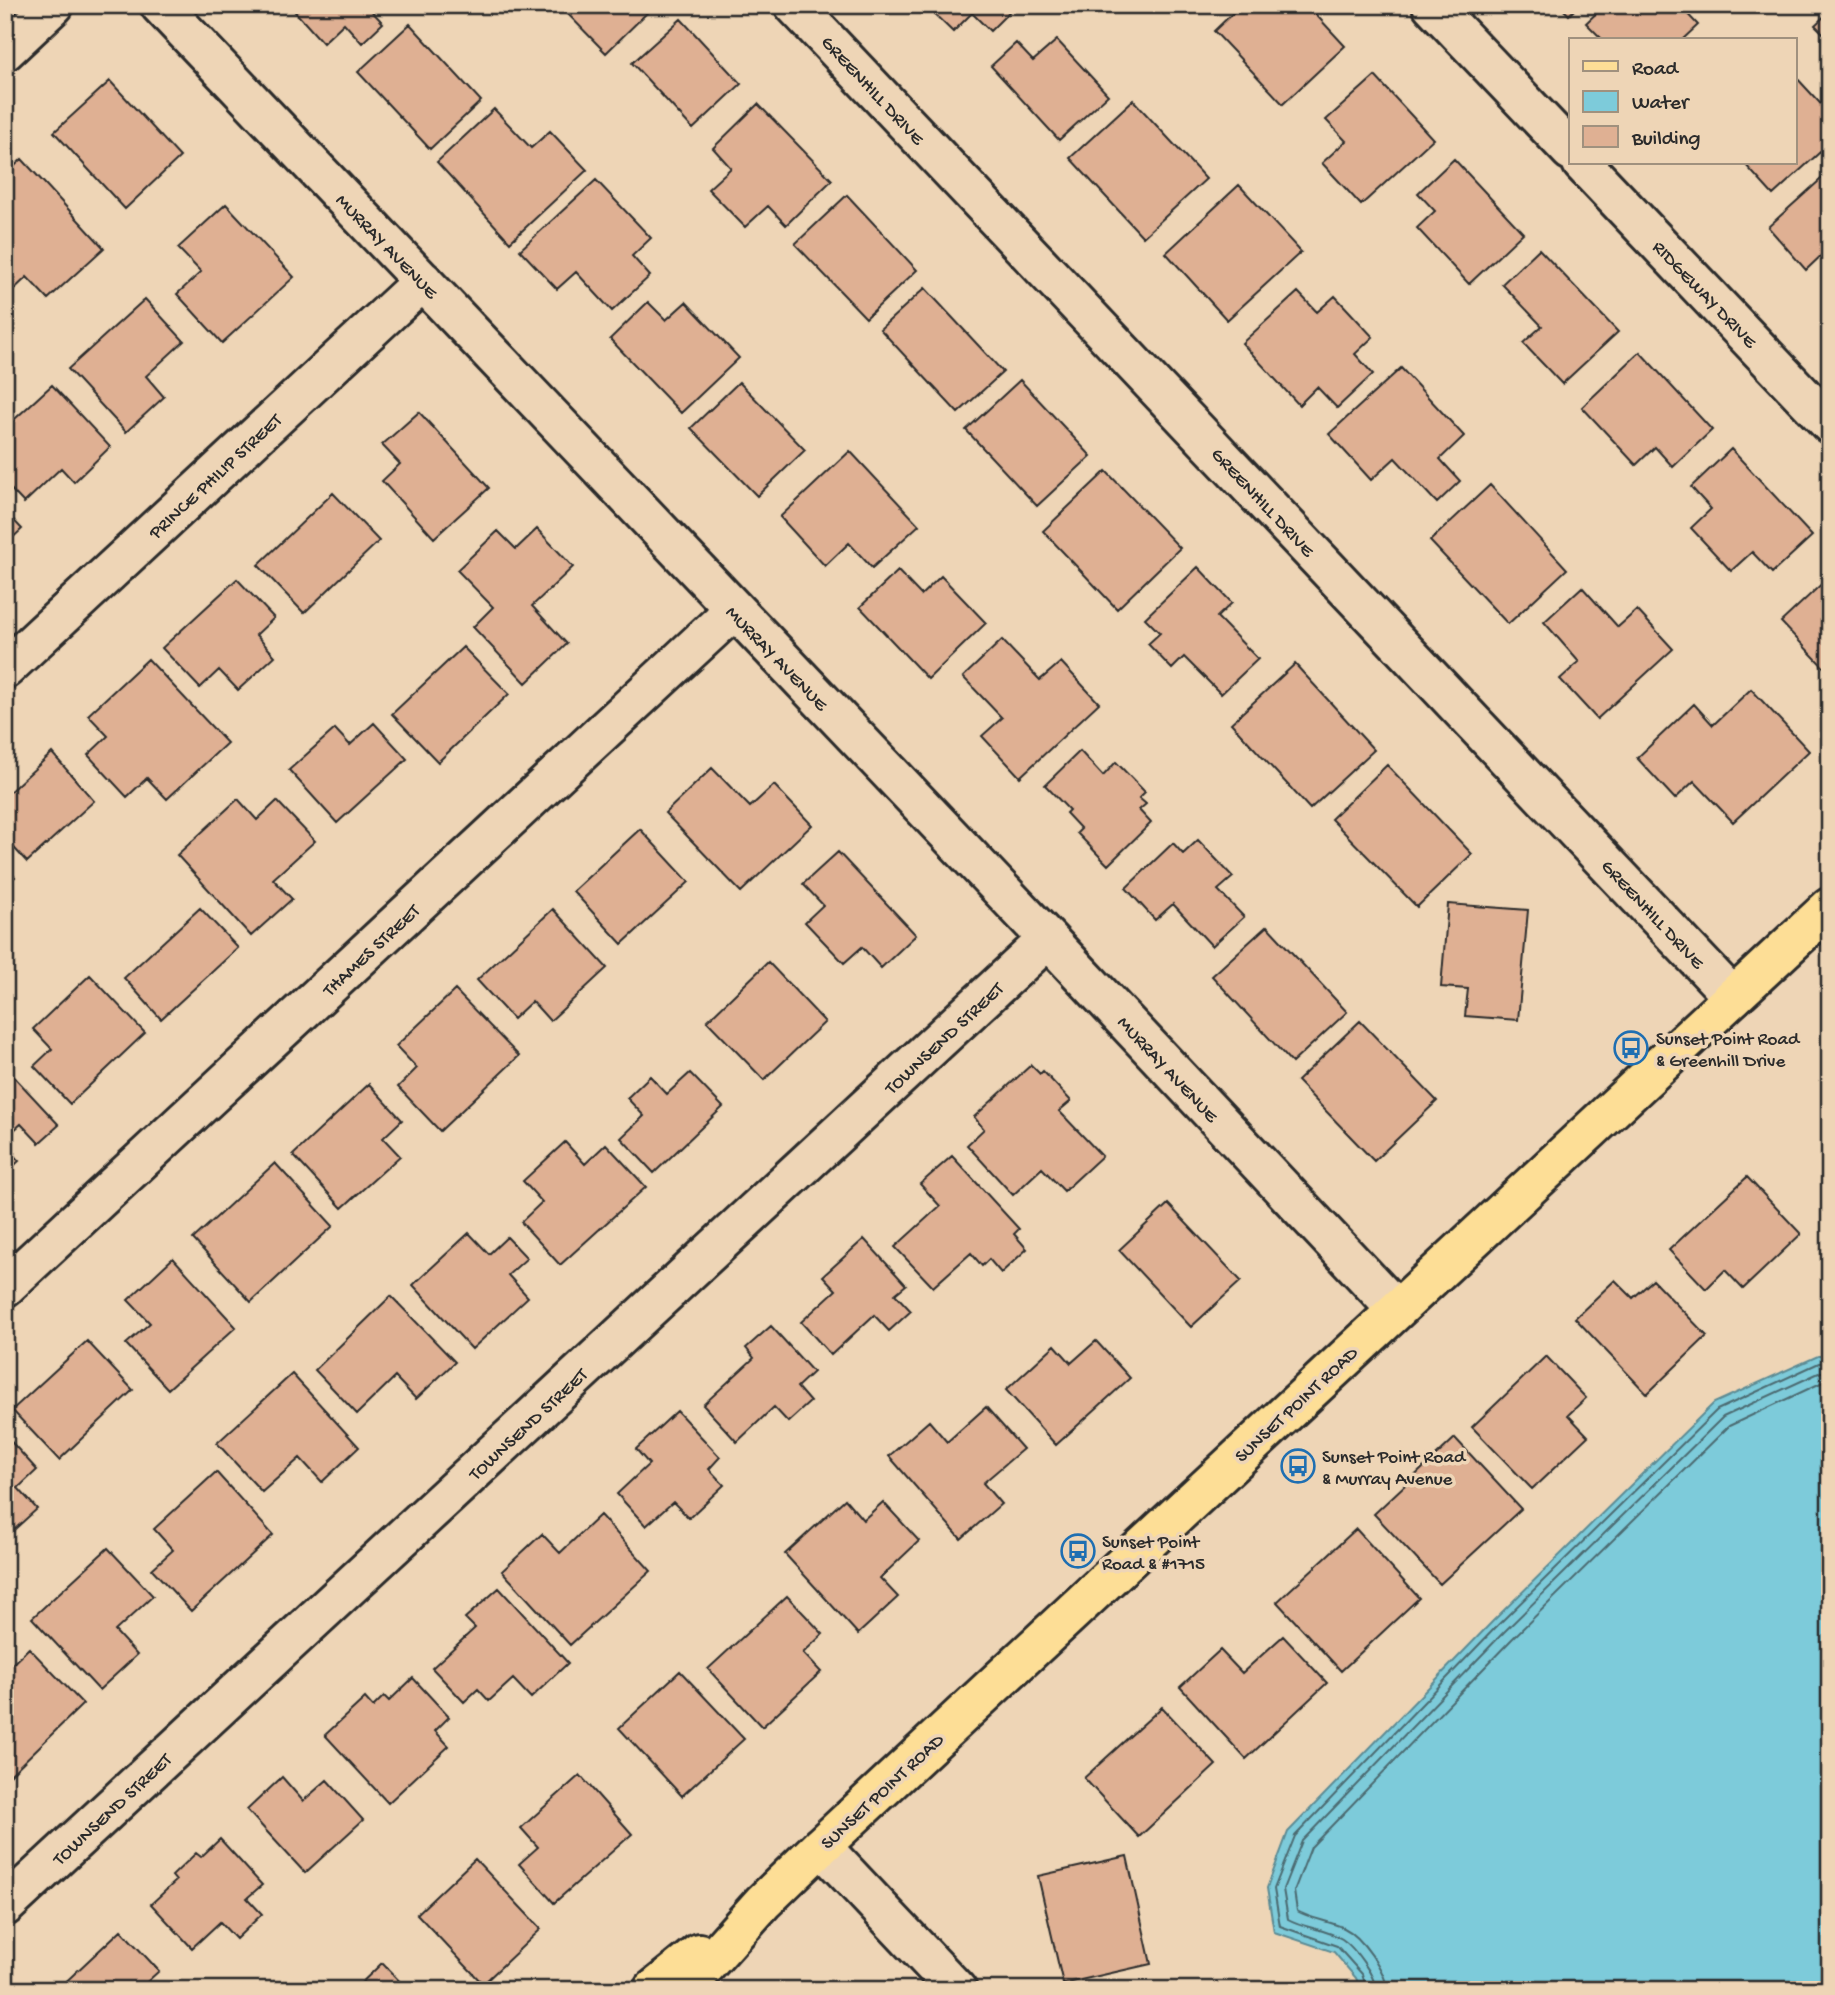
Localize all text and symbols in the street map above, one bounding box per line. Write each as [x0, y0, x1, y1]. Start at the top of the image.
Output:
street label: GREENHILL DRIVE [815, 32, 929, 152]
legend [1569, 38, 1797, 164]
text: Road [1632, 58, 1680, 83]
text: Water [1632, 92, 1690, 117]
text: Building [1631, 128, 1701, 153]
street label: MURRAY AVENUE [329, 190, 442, 306]
street label: RIDGEWAY DRIVE [1646, 237, 1761, 355]
street label: PRINCE PHILIP STREET [144, 410, 288, 546]
street label: GREENHILL DRIVE [1205, 444, 1319, 564]
street label: MURRAY AVENUE [719, 602, 832, 718]
street label: GREENHILL DRIVE [1595, 856, 1709, 976]
street label: THAMES STREET [318, 900, 426, 1003]
street label: TOWNSEND STREET [880, 978, 1010, 1101]
street label: MURRAY AVENUE [1111, 1012, 1222, 1129]
bus stop icon: Sunset Point Road & Greenhill Drive [1612, 1029, 1650, 1067]
place label: Sunset Point Road & Greenhill Drive [1656, 1029, 1801, 1074]
street label: SUNSET POINT ROAD [1231, 1342, 1364, 1469]
street label: TOWNSEND STREET [464, 1364, 594, 1487]
bus stop icon: Sunset Point Road & Murray Avenue [1279, 1447, 1317, 1485]
place label: Sunset Point Road & Murray Avenue [1322, 1447, 1467, 1492]
bus stop icon: Sunset Point Road & #1715 [1059, 1532, 1097, 1570]
place label: Sunset Point Road & #1715 [1102, 1532, 1205, 1577]
street label: SUNSET POINT ROAD [817, 1729, 950, 1856]
street label: TOWNSEND STREET [48, 1749, 178, 1872]

